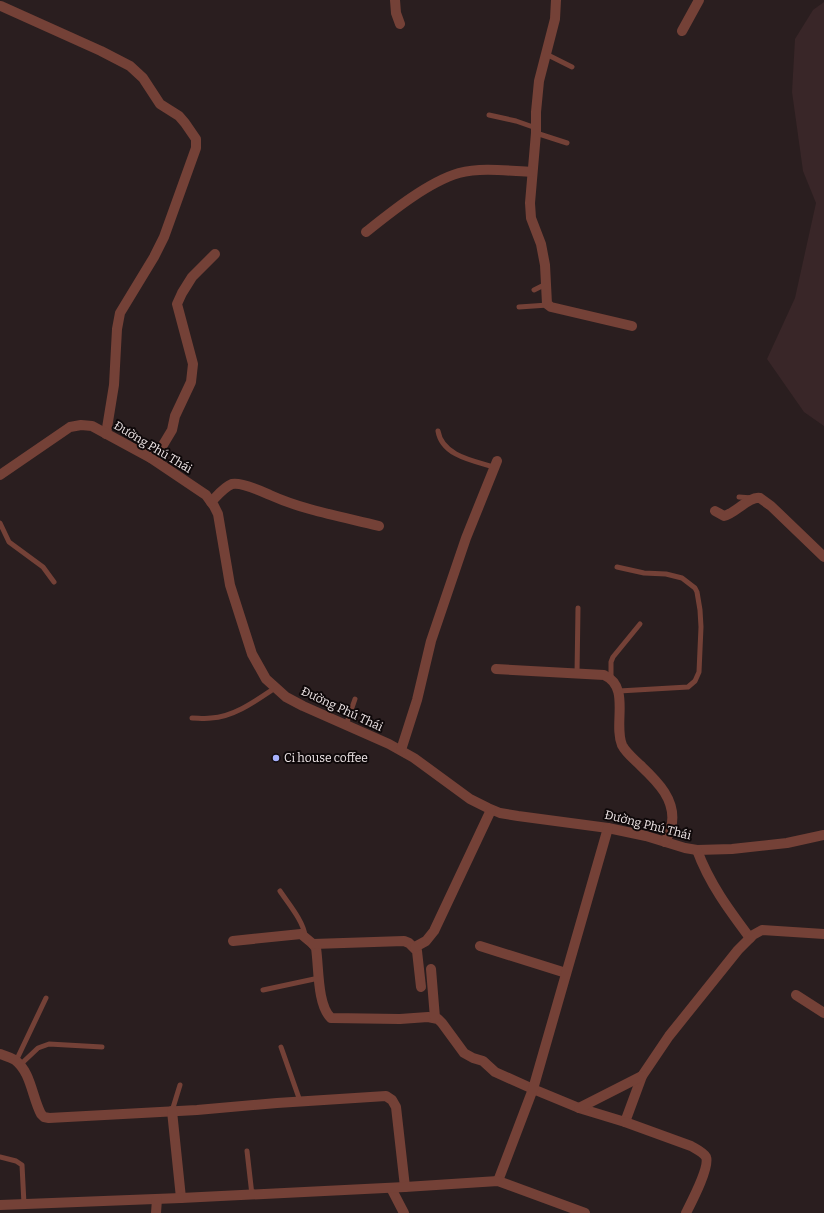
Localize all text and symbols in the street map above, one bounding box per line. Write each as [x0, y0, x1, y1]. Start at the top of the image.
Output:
street label: Đường Phú Thái [111, 418, 195, 476]
street label: Đường Phú Thái [299, 684, 385, 734]
place label: Ci house coffee [284, 751, 368, 765]
marker: Ci house coffee [271, 753, 281, 763]
street label: Đường Phú Thái [603, 808, 693, 843]

